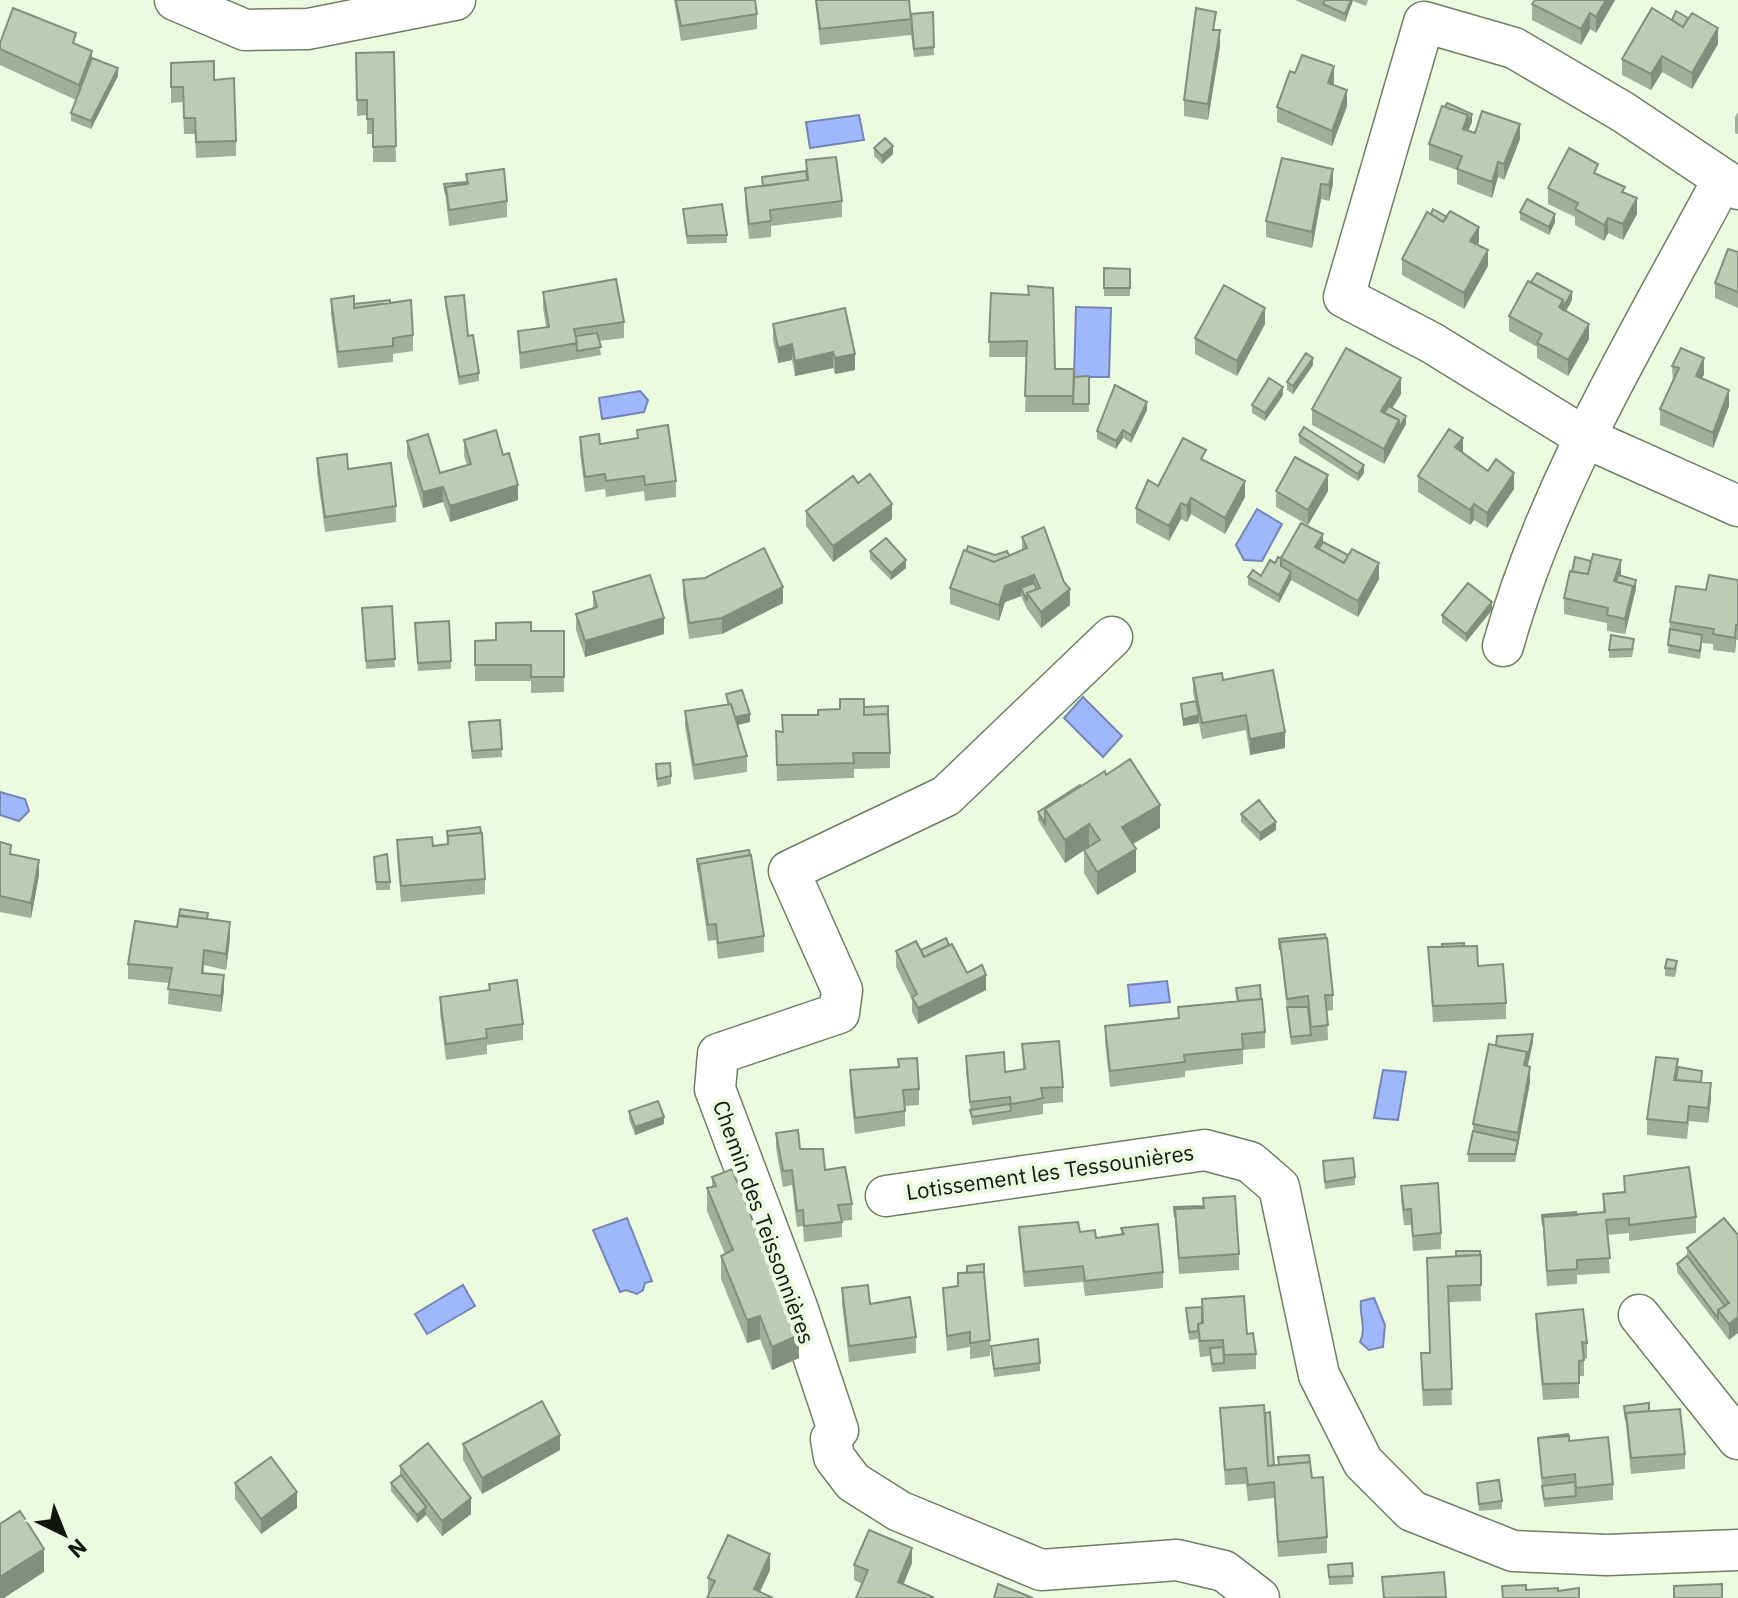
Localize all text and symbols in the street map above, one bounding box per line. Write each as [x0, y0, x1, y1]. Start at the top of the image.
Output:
street label: Chemin des Teissonnières [707, 1096, 822, 1348]
street label: Lotissement les Tessounières [904, 1137, 1196, 1206]
north arrow [24, 1494, 104, 1574]
text: N [62, 1533, 94, 1565]

